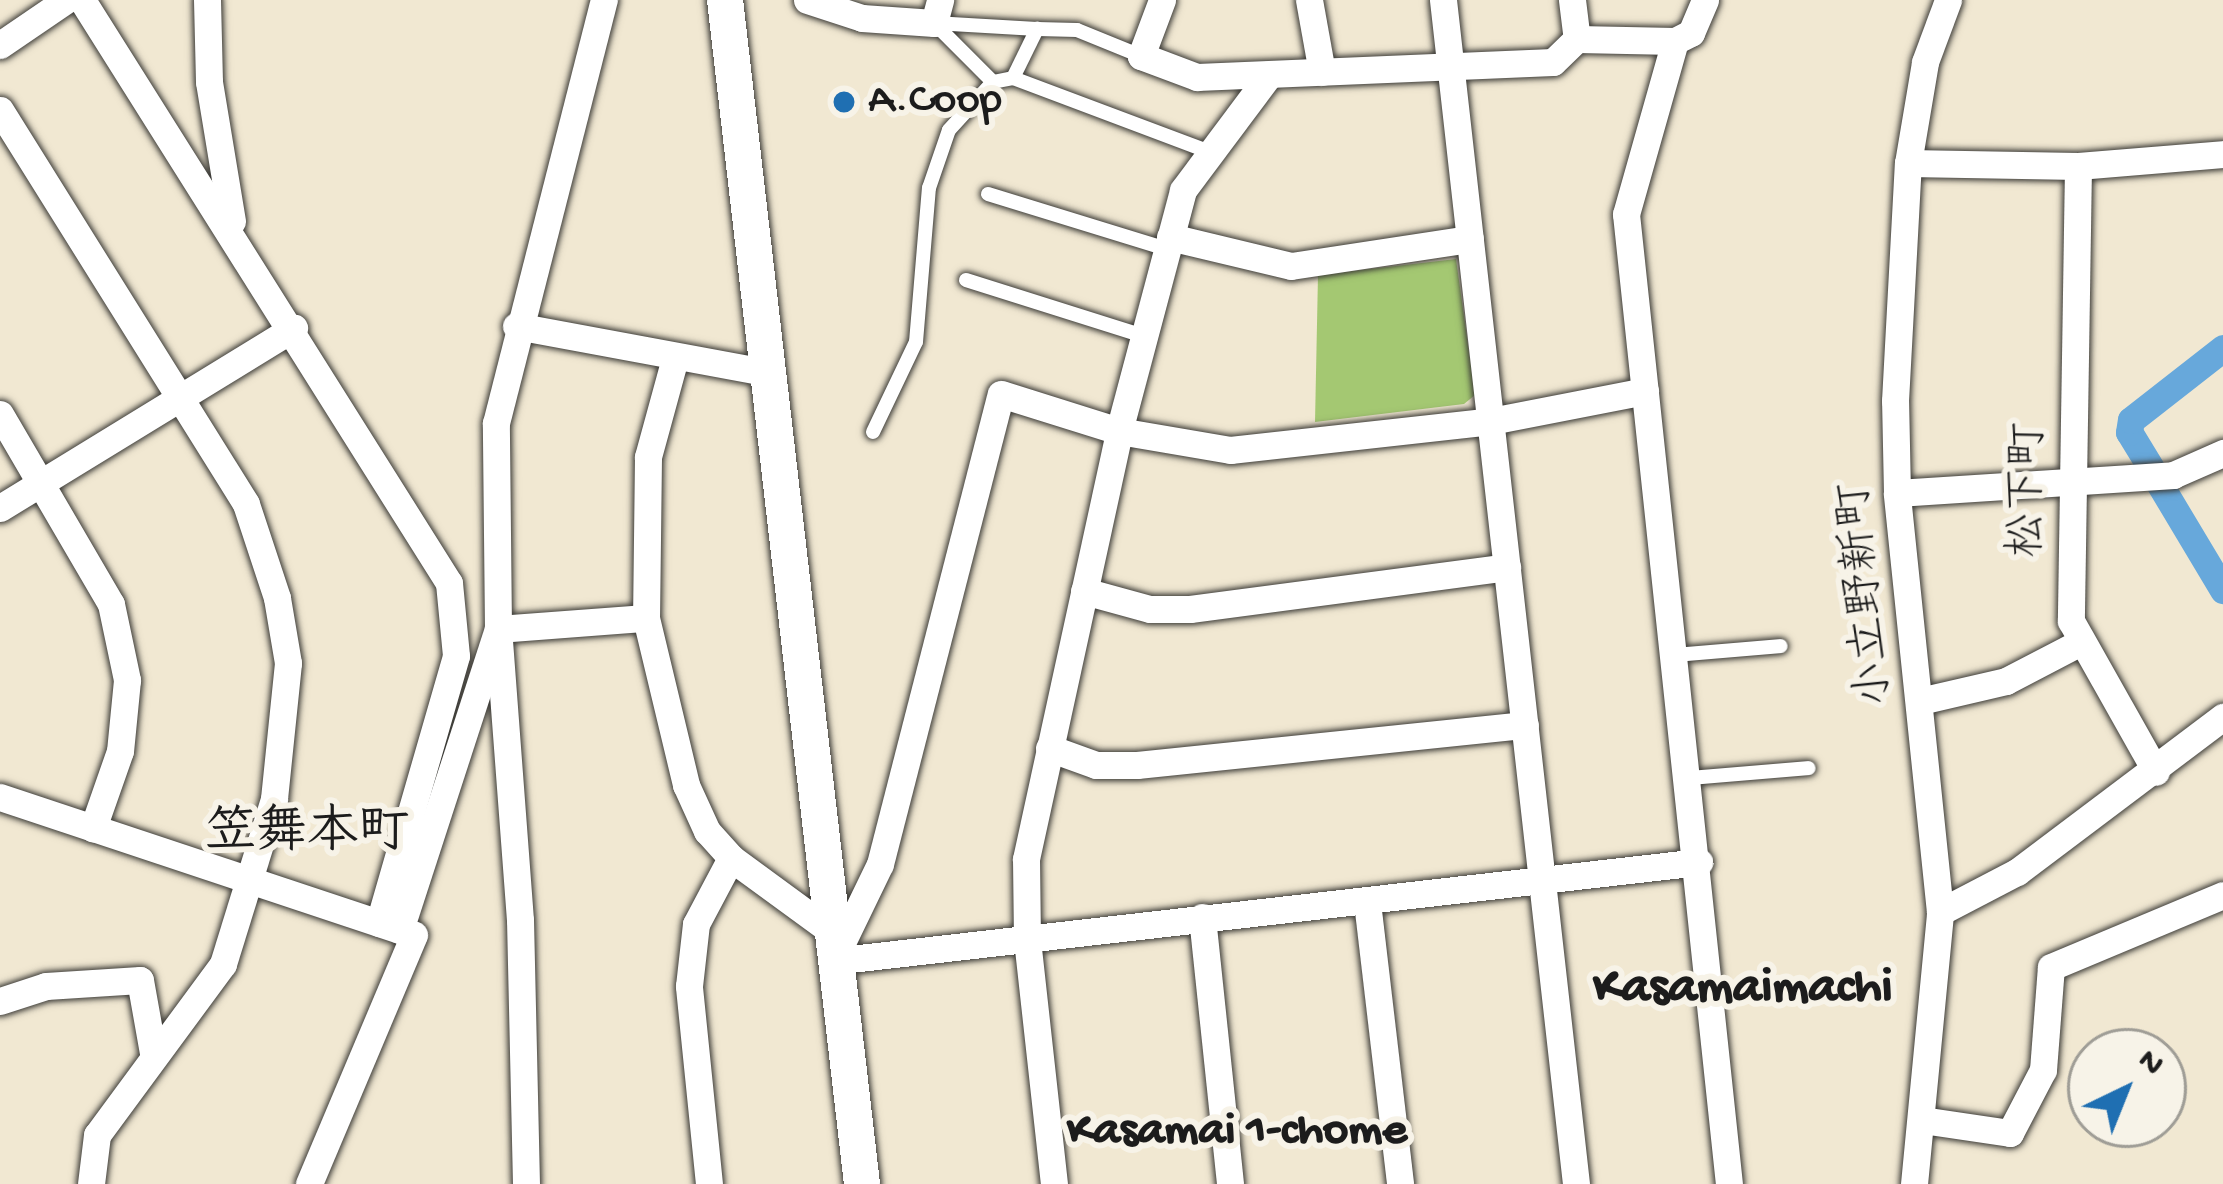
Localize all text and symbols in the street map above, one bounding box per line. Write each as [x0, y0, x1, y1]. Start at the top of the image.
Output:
place label: A.Coop [868, 75, 1002, 129]
marker: A.Coop [831, 89, 857, 115]
street label: 松下町 [2003, 422, 2059, 558]
street label: 小立野新町 [1829, 479, 1907, 709]
district label: 笠舞本町 [205, 805, 409, 867]
district label: Kasamaimachi [1593, 959, 1893, 1021]
north arrow [2067, 1028, 2187, 1148]
text: N [2129, 1043, 2170, 1085]
district label: Kasamai 1-chome [1067, 1104, 1407, 1162]

